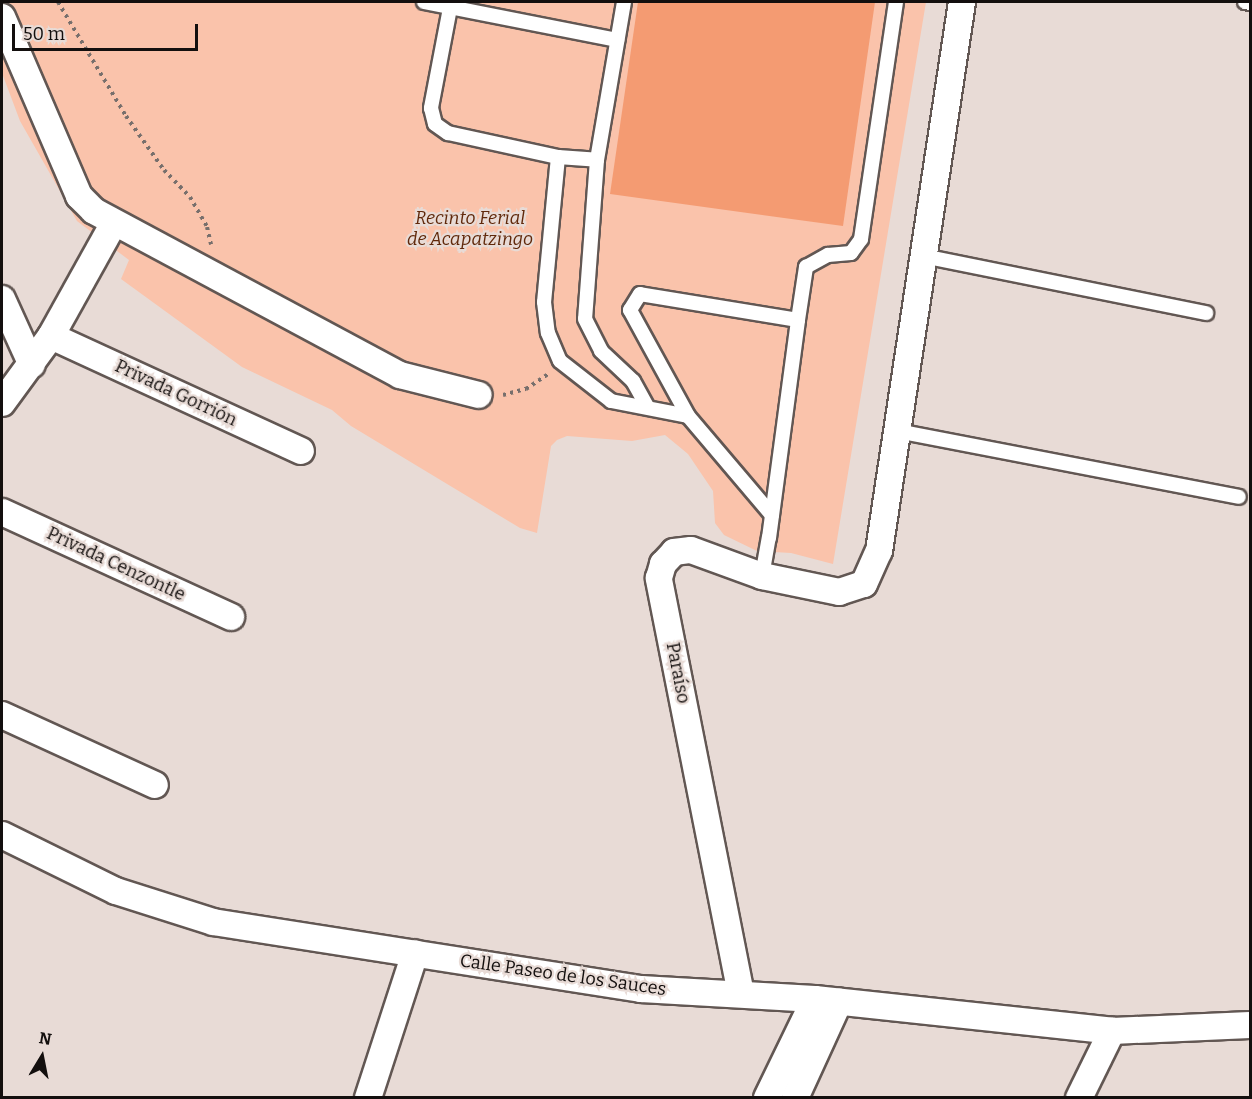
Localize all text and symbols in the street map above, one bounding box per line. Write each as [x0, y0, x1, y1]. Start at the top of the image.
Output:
scale bar [15, 12, 201, 50]
text: 50 m [23, 23, 65, 45]
park label: Recinto Ferial de Acapatzingo [407, 208, 533, 250]
street label: Privada Gorrión [111, 355, 241, 431]
street label: Privada Cenzontle [43, 522, 189, 606]
street label: Paraíso [662, 641, 694, 705]
street label: Calle Paseo de los Sauces [458, 950, 668, 1000]
north arrow [12, 1027, 72, 1087]
text: N [37, 1028, 53, 1049]

